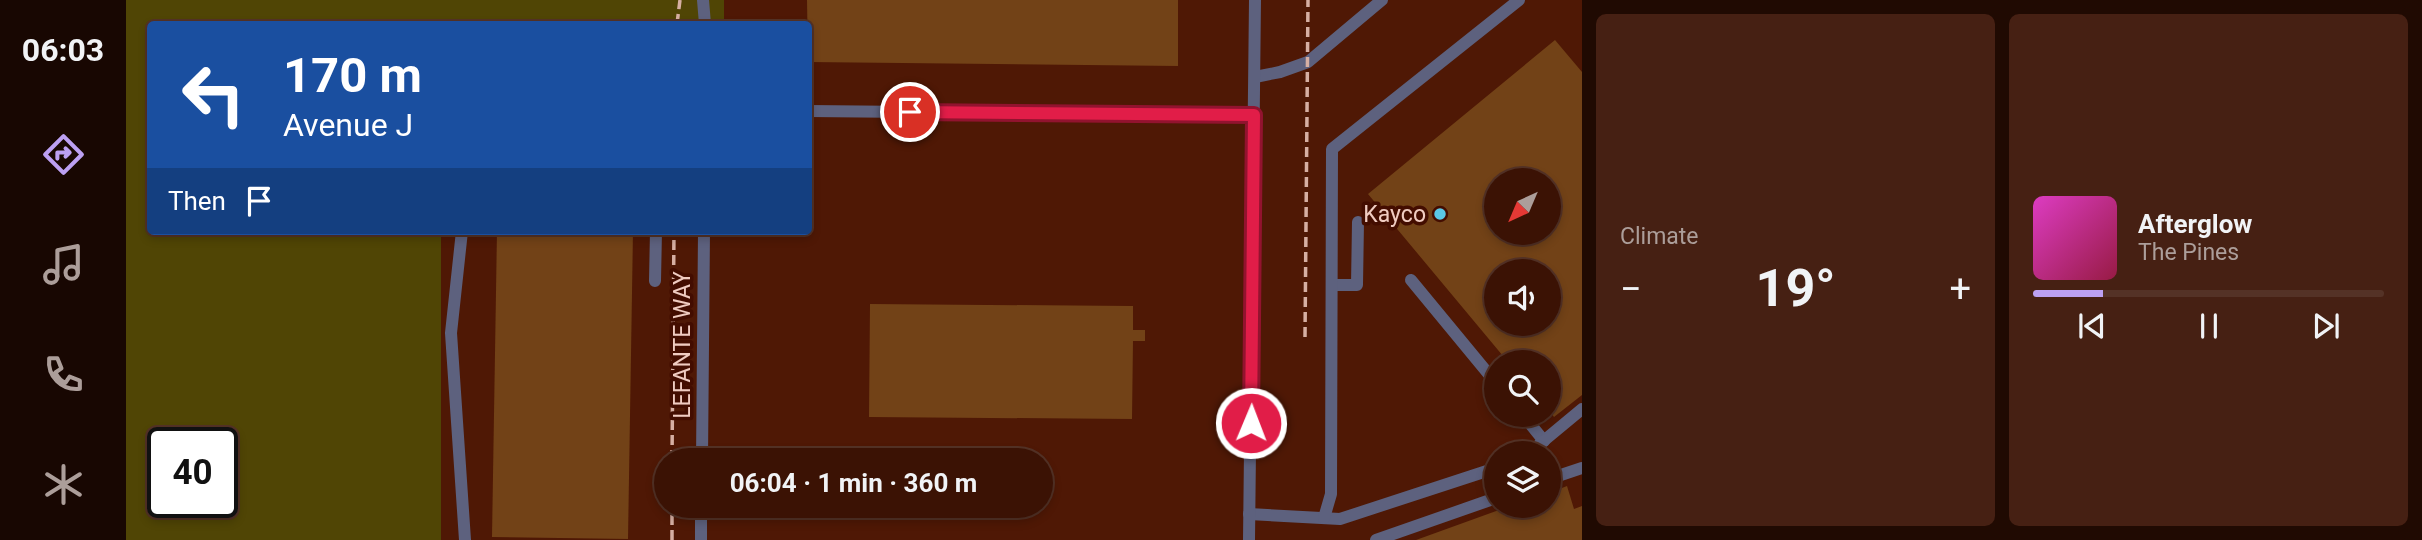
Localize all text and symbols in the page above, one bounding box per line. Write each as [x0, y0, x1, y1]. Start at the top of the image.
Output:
text: 06:03 [22, 31, 104, 69]
text: 170 m [283, 47, 422, 104]
icon: left [168, 49, 259, 140]
pin [880, 82, 940, 142]
icon: arrive [891, 93, 929, 131]
text: Avenue J [283, 106, 413, 144]
icon: directions [39, 130, 88, 179]
north arrow [1484, 168, 1561, 245]
map controls [1484, 168, 1561, 518]
icon: arrive [240, 182, 278, 220]
text: Then [168, 186, 226, 216]
place label: Kayco [1363, 201, 1426, 228]
marker: Kayco [1432, 206, 1448, 222]
text: Afterglow [2138, 209, 2252, 239]
text: Climate [1620, 223, 1699, 250]
text: The Pines [2138, 239, 2239, 266]
icon: music [39, 240, 88, 289]
text: 19° [1756, 258, 1836, 319]
button: sound [1484, 259, 1561, 336]
text: − [1620, 267, 1642, 311]
text: + [1949, 267, 1971, 311]
street label: LEFANTE WAY [669, 271, 696, 419]
icon: previous [2073, 307, 2111, 345]
icon: pause [2190, 307, 2228, 345]
icon: next [2307, 307, 2345, 345]
icon: phone [39, 350, 88, 399]
button: search [1484, 350, 1561, 427]
position arrow [1214, 386, 1288, 460]
speed limit sign: 40 [147, 427, 238, 518]
button: layers [1484, 441, 1561, 518]
icon: climate [39, 460, 88, 509]
text: 06:04 · 1 min · 360 m [730, 468, 977, 498]

